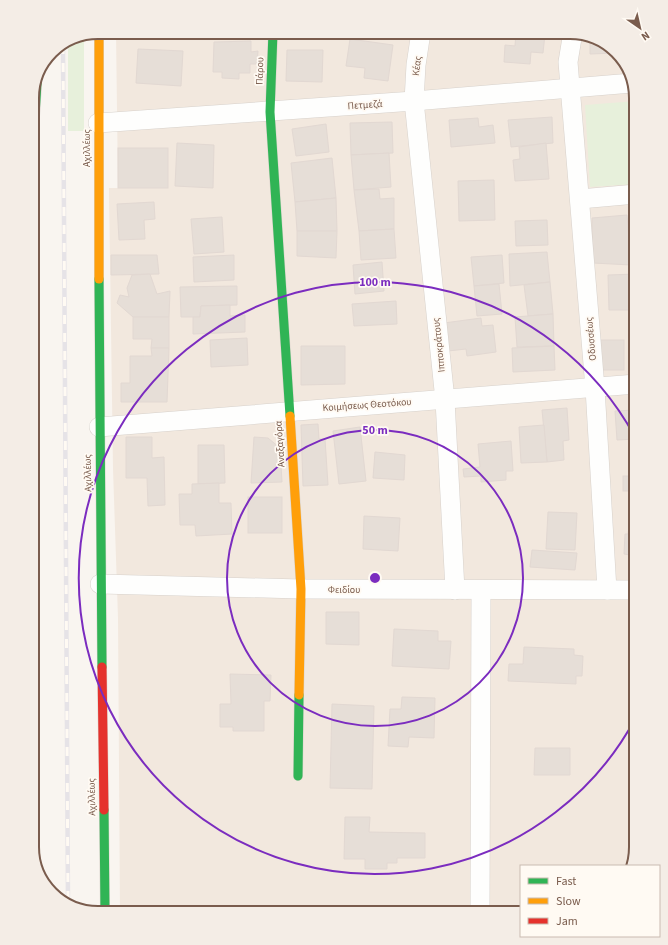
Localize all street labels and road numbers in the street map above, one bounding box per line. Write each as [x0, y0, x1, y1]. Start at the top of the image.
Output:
street label: Κέας [409, 55, 425, 77]
street label: Πάρου [253, 57, 267, 85]
street label: Πετμεζά [347, 97, 383, 113]
street label: Αχιλλέως [80, 128, 94, 167]
street label: Ιπποκράτους [429, 316, 449, 373]
street label: Οδυσσέως [582, 316, 600, 361]
street label: Κοιμήσεως Θεοτόκου [322, 395, 412, 415]
street label: Αναξαγόρα [271, 420, 289, 468]
street label: Αχιλλέως [81, 453, 95, 492]
street label: Φειδίου [328, 583, 360, 597]
street label: Αχιλλέως [85, 777, 99, 816]

